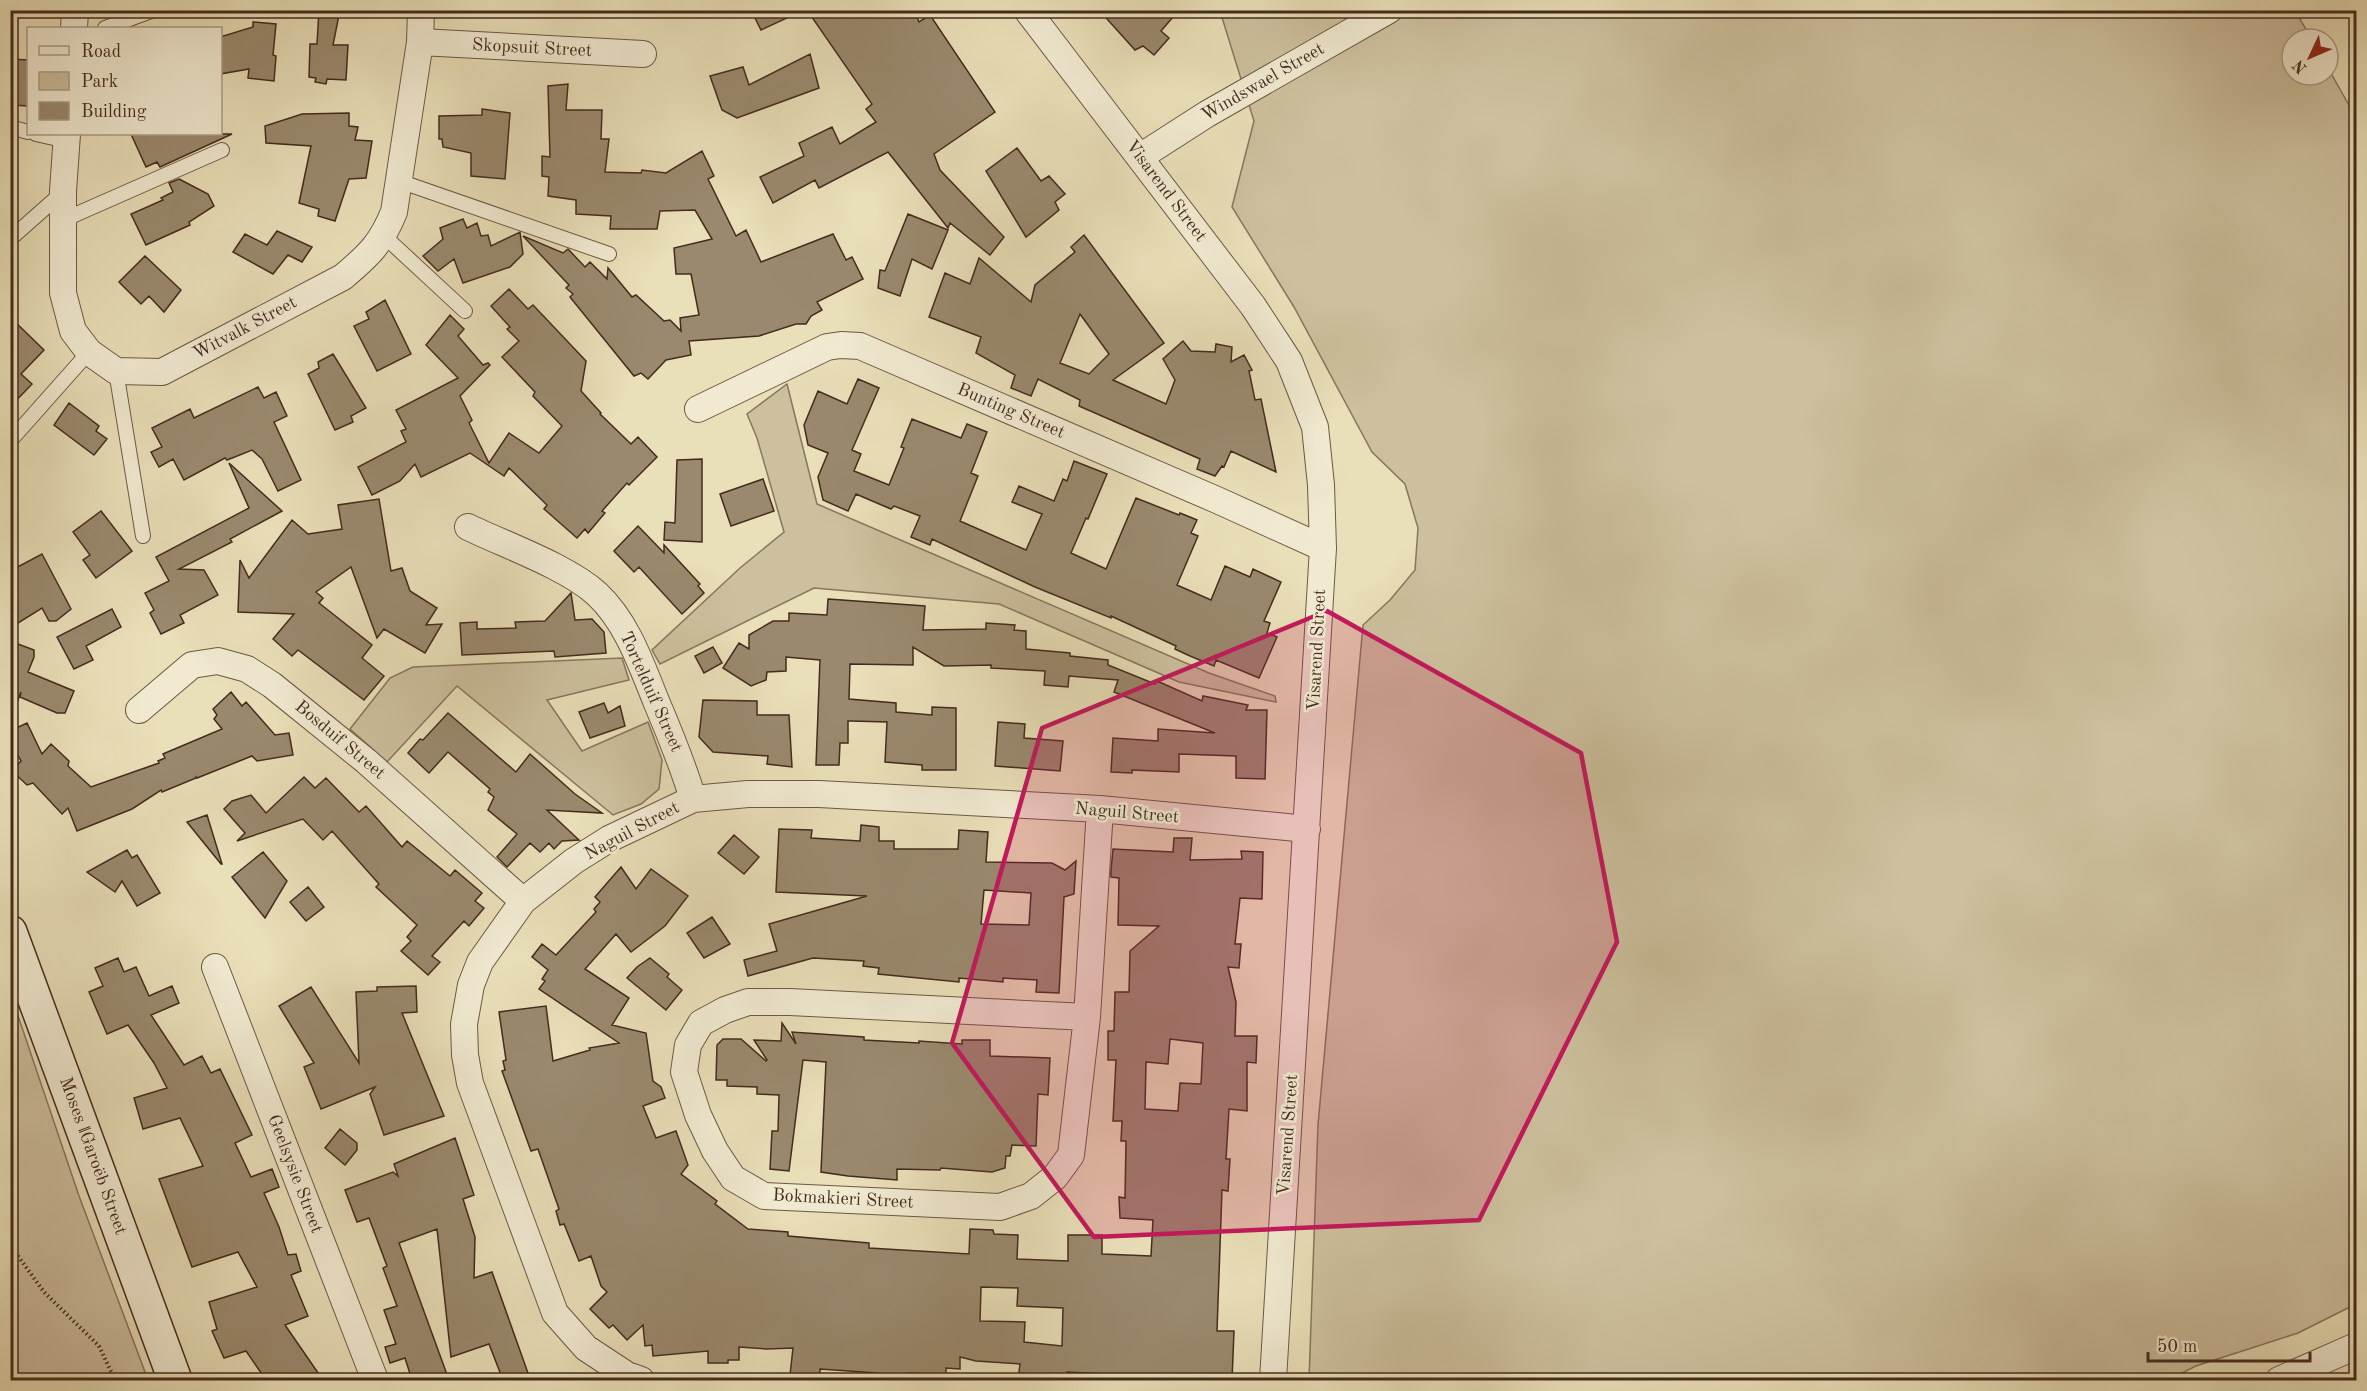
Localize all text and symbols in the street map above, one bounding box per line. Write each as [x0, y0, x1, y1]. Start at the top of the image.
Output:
legend [27, 27, 222, 135]
north arrow [2280, 27, 2340, 87]
street label: Skopsuit Street [472, 36, 592, 60]
street label: Windswael Street [1199, 40, 1327, 124]
text: Road [81, 43, 121, 61]
text: N [2290, 56, 2311, 76]
text: Park [81, 73, 118, 91]
text: Building [81, 103, 147, 121]
street label: Visarend Street [1122, 137, 1210, 245]
street label: Witvalk Street [190, 293, 300, 363]
street label: Bunting Street [955, 380, 1067, 442]
street label: Visarend Street [1305, 589, 1329, 711]
street label: Tortelduif Street [616, 629, 686, 755]
street label: Bosduif Street [291, 697, 389, 783]
street label: Naguil Street [582, 799, 682, 863]
street label: Naguil Street [1074, 799, 1180, 827]
street label: Visarend Street [1275, 1073, 1301, 1197]
street label: Moses ǁGaroëb Street [56, 1075, 130, 1237]
street label: Geelsysie Street [264, 1112, 326, 1236]
street label: Bokmakieri Street [772, 1186, 914, 1212]
scale bar [2148, 1325, 2310, 1363]
text: 50 m [2157, 1338, 2197, 1356]

